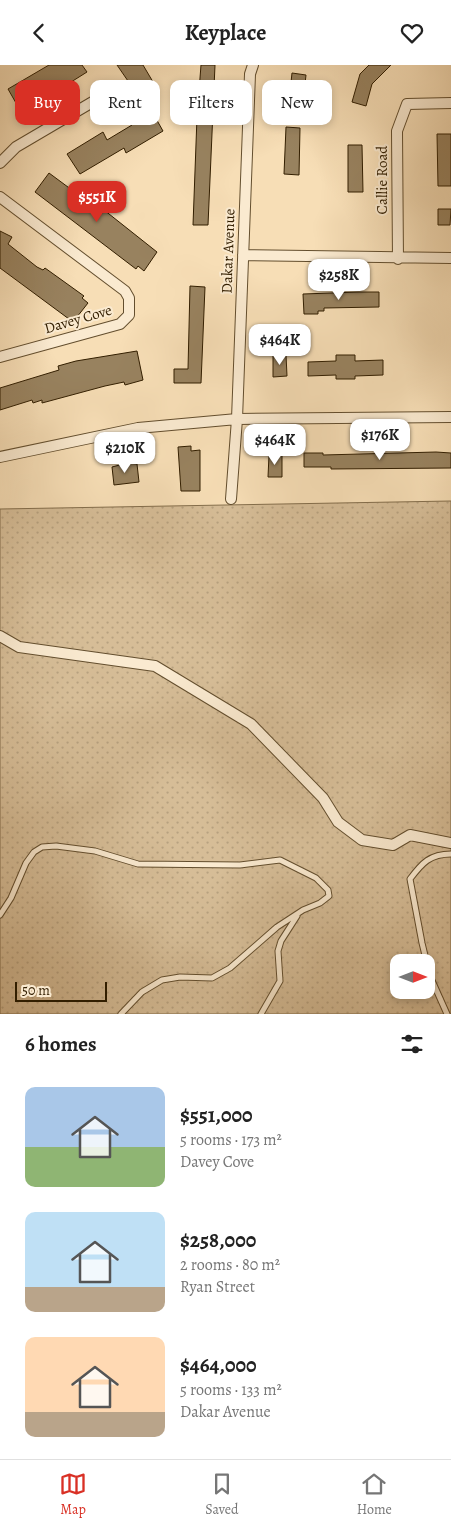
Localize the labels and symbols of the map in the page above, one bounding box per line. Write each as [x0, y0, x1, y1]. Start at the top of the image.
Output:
street label: Callie Road [372, 145, 392, 214]
pin: $551K [62, 181, 132, 223]
street label: Dakar Avenue [217, 208, 239, 294]
pin: $258K [304, 259, 374, 301]
street label: Davey Cove [42, 300, 114, 338]
pin: $464K [245, 323, 315, 366]
pin: $176K [345, 419, 415, 461]
pin: $464K [240, 423, 310, 466]
pin: $210K [90, 431, 160, 474]
north arrow [390, 954, 435, 999]
scale bar [15, 979, 108, 1002]

